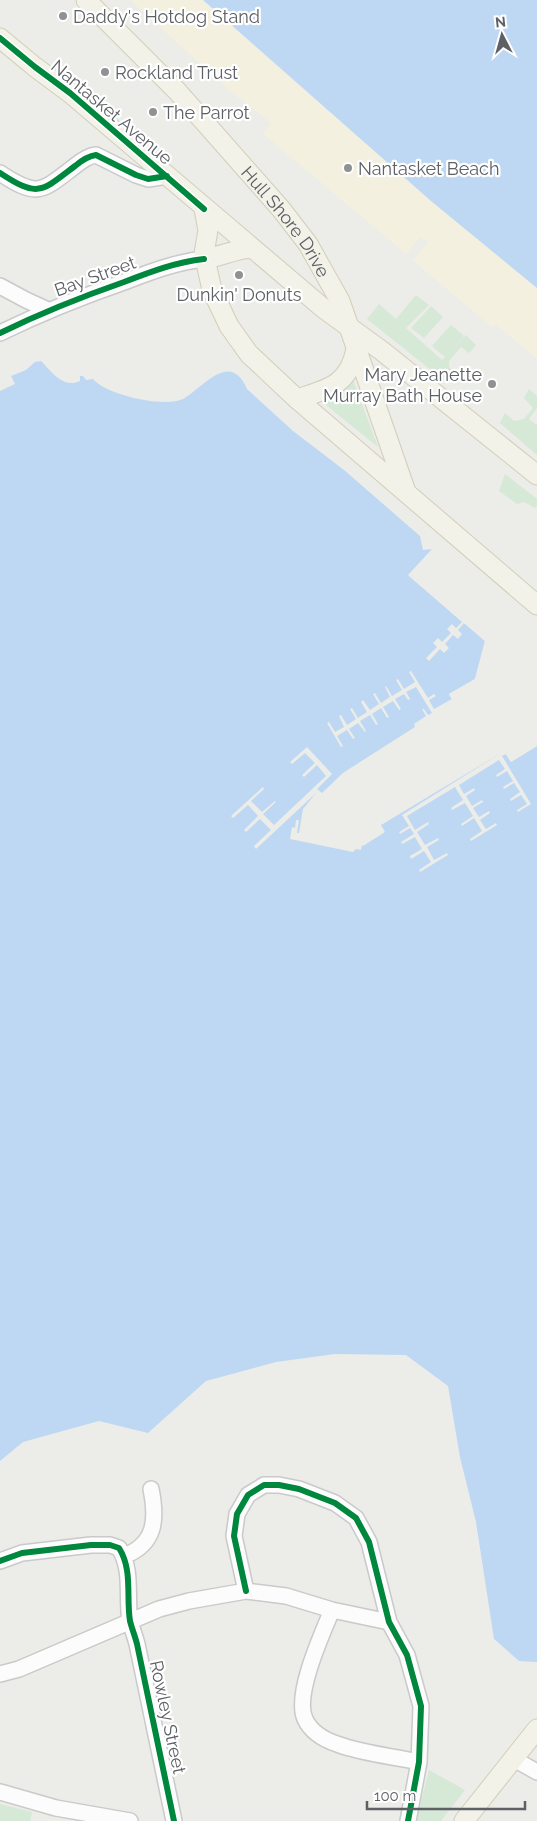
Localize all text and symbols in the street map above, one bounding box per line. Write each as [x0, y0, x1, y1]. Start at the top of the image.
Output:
place label: Daddy's Hotdog Stand [73, 6, 260, 27]
marker: Daddy's Hotdog Stand [57, 10, 69, 22]
north arrow [477, 10, 527, 60]
text: N [494, 14, 507, 31]
street label: Nantasket Avenue [47, 55, 177, 169]
place label: Rockland Trust [115, 62, 238, 83]
marker: Rockland Trust [99, 66, 111, 78]
place label: The Parrot [163, 102, 249, 123]
marker: The Parrot [147, 106, 159, 118]
place label: Nantasket Beach [358, 158, 499, 179]
street label: Hull Shore Drive [237, 161, 335, 281]
marker: Nantasket Beach [342, 162, 354, 174]
street label: Bay Street [51, 252, 139, 300]
marker: Dunkin' Donuts [233, 269, 245, 281]
place label: Dunkin' Donuts [176, 284, 302, 305]
place label: Mary Jeanette Murray Bath House [323, 364, 482, 406]
marker: Mary Jeanette Murray Bath House [486, 378, 498, 390]
street label: Rowley Street [146, 1658, 190, 1776]
scale bar [367, 1778, 524, 1810]
text: 100 m [374, 1787, 416, 1805]

